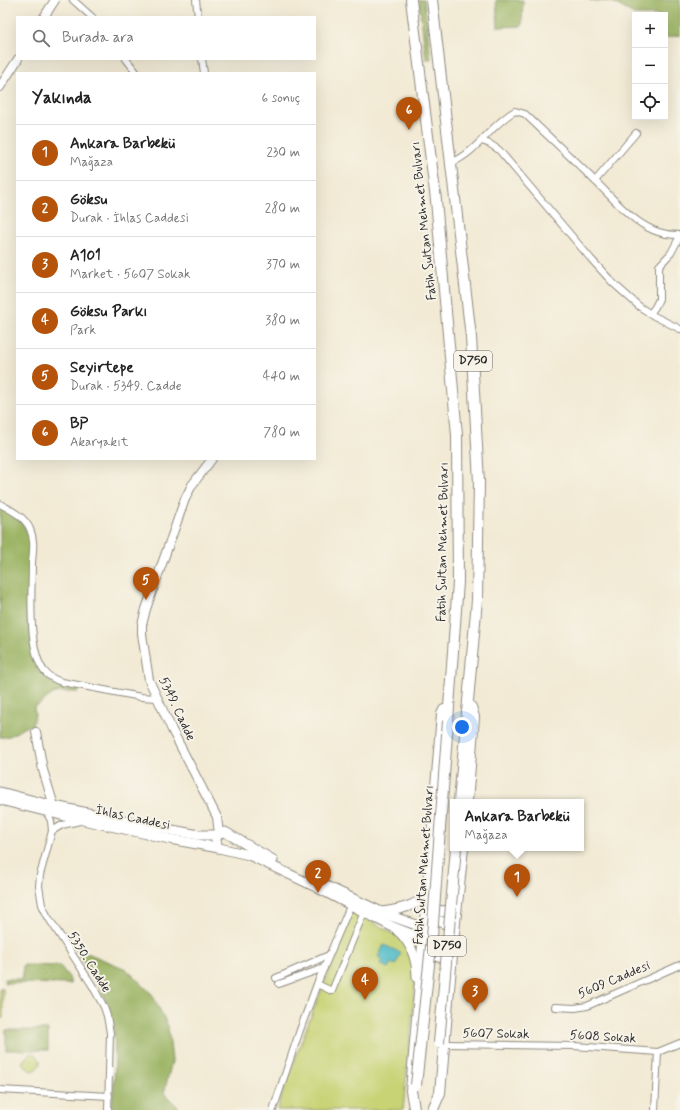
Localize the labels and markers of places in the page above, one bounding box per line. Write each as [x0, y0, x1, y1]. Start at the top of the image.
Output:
pin: 6 [396, 97, 422, 130]
pin: 5 [133, 567, 159, 600]
pin: 2 [305, 860, 331, 893]
pin: 1 [504, 864, 530, 897]
pin: 4 [352, 967, 378, 1000]
pin: 3 [462, 978, 488, 1011]

